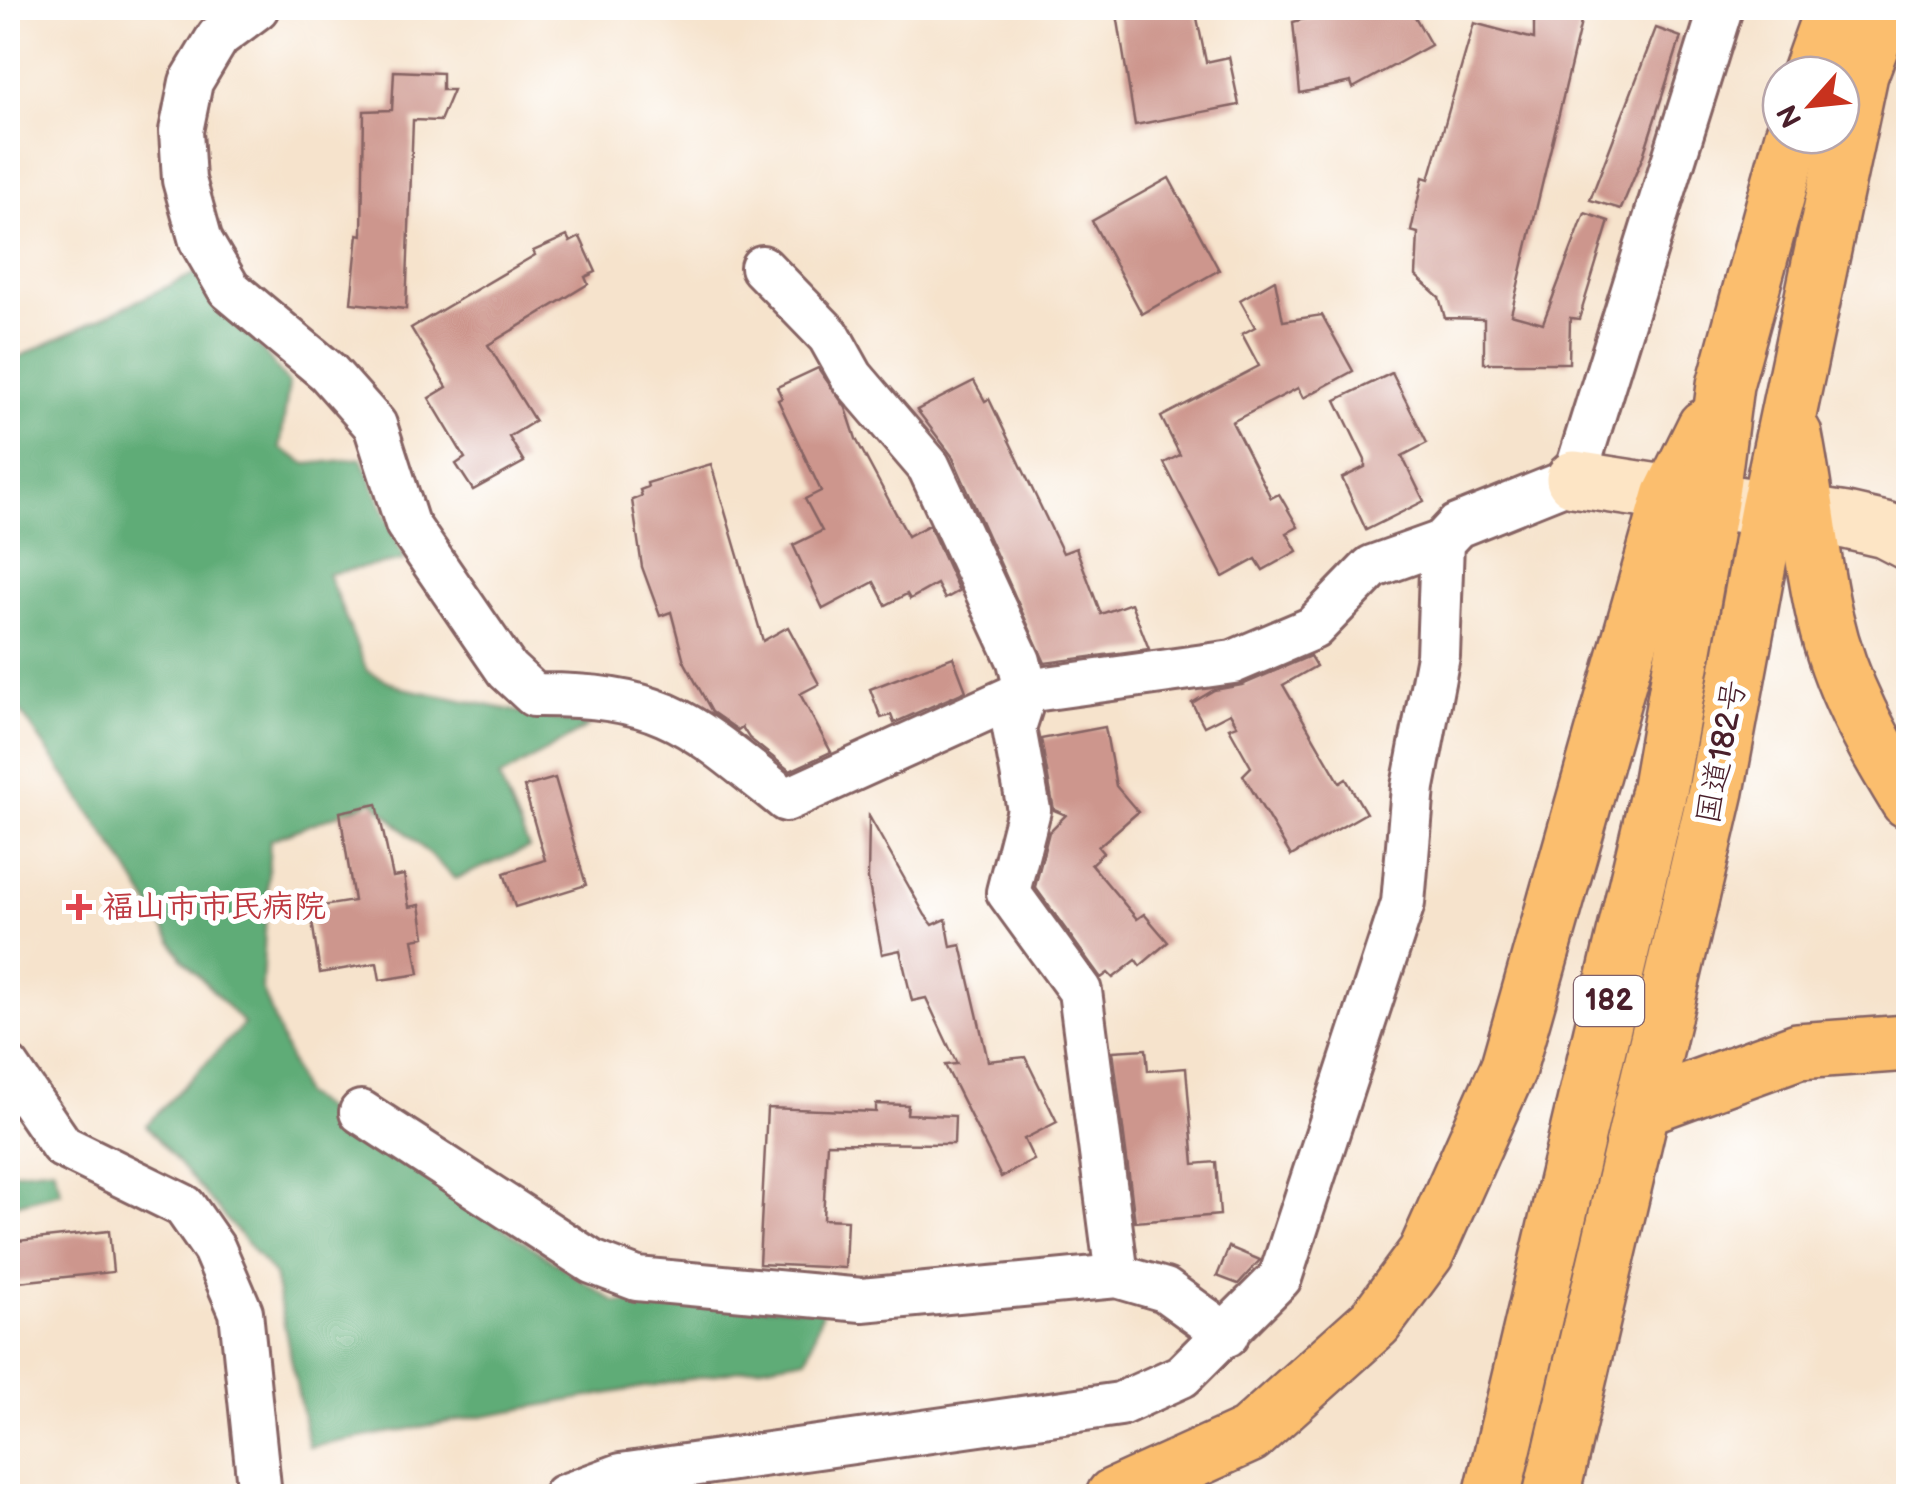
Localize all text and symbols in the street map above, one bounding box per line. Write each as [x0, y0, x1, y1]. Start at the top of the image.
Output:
north arrow [1761, 55, 1861, 155]
text: N [1771, 99, 1810, 133]
street label: 国道182号 [1689, 677, 1755, 827]
place label: 福山市市民病院 [102, 888, 326, 927]
marker: 福山市市民病院 [66, 894, 92, 920]
road number: 182 [1574, 976, 1644, 1026]

